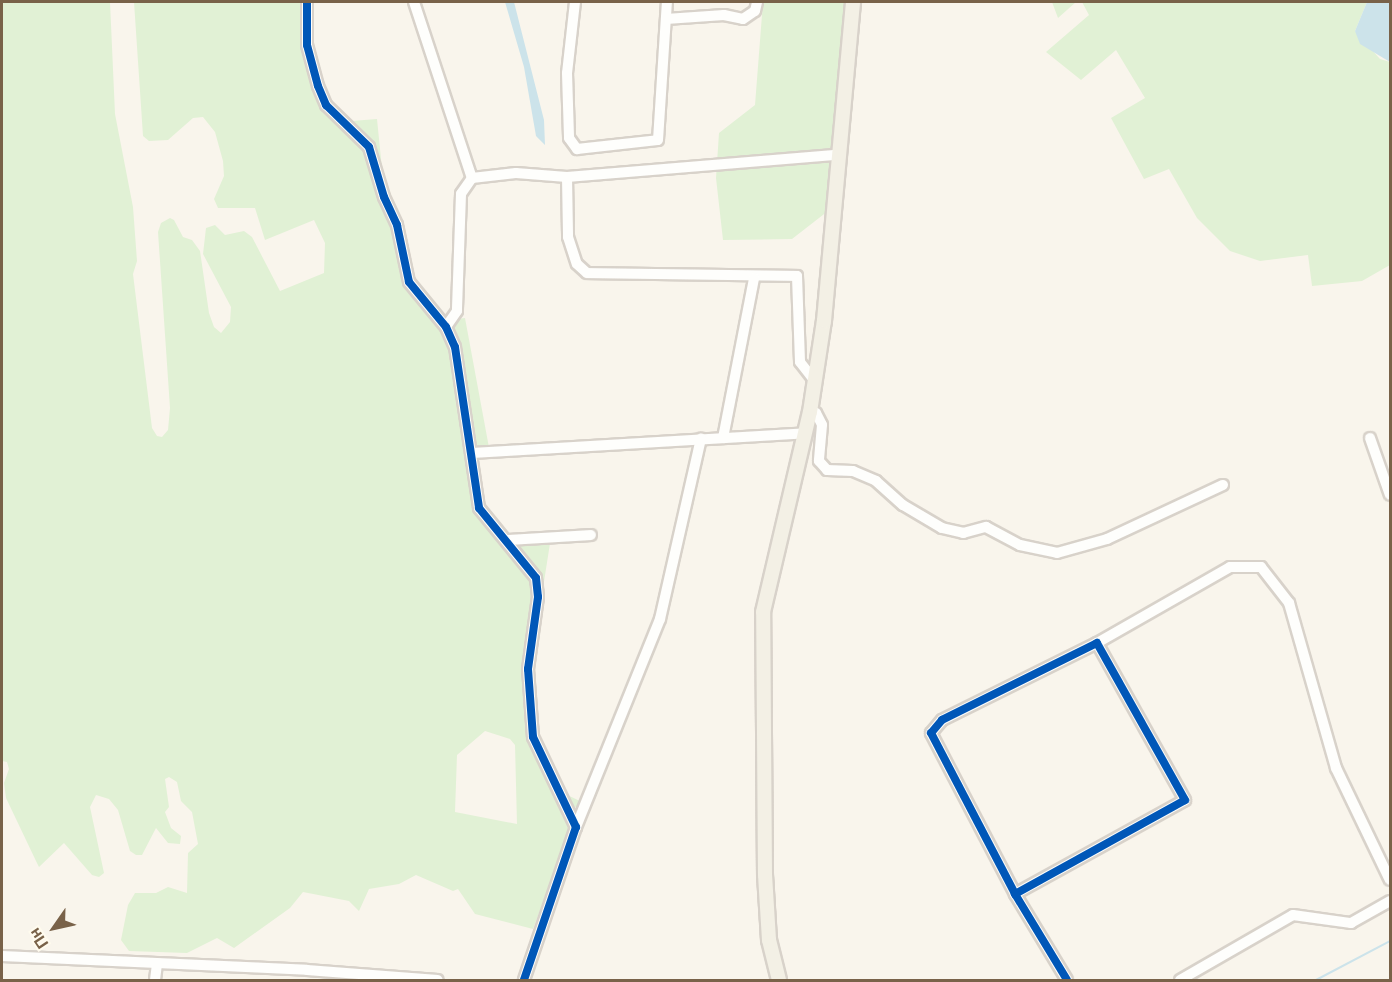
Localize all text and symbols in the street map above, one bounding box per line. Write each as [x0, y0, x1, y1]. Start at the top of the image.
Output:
north arrow [24, 898, 84, 958]
text: Пн [25, 925, 52, 952]

